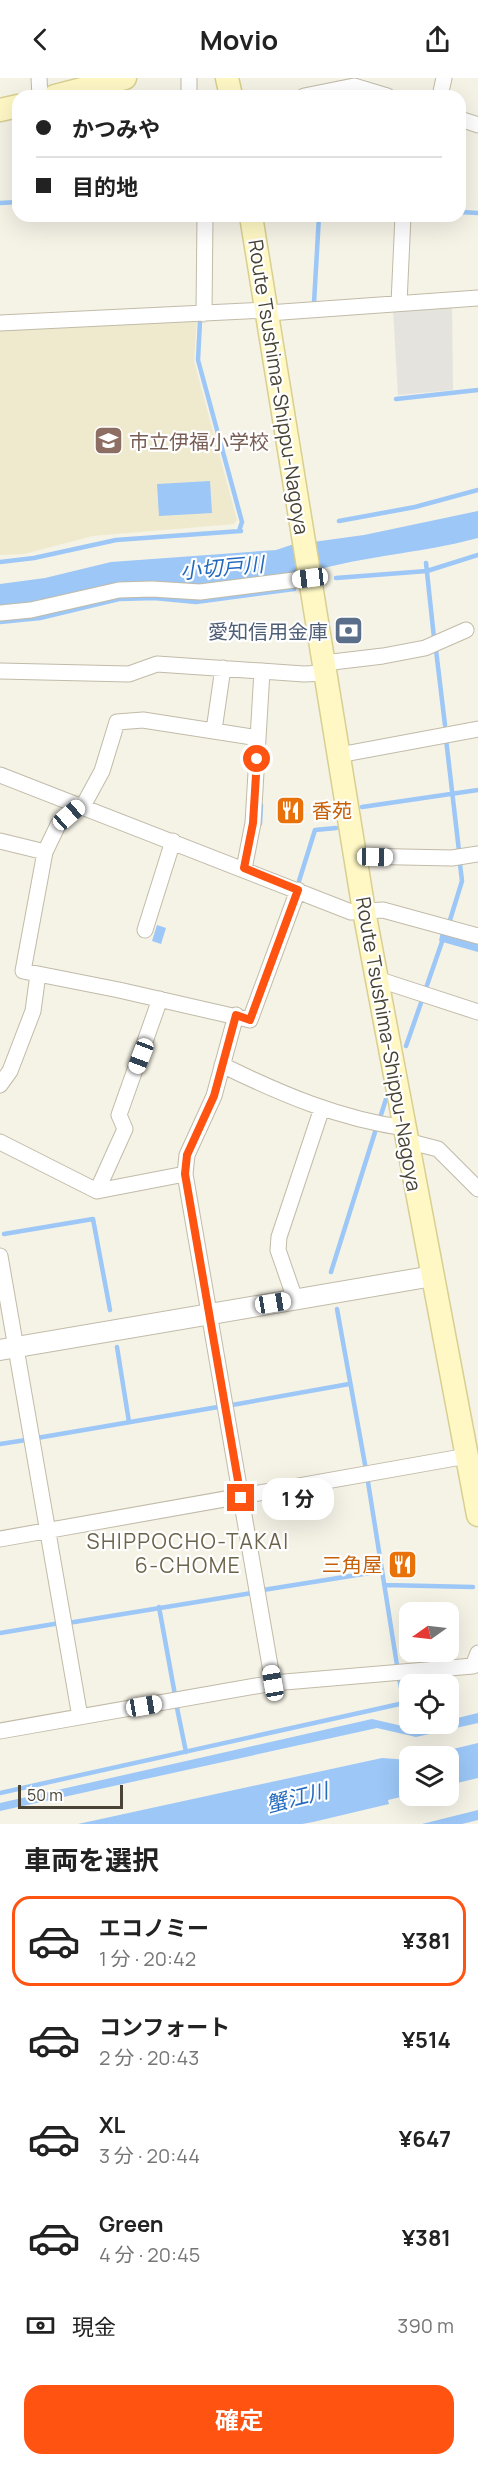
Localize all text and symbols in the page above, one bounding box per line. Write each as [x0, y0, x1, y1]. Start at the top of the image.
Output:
text: Movio [200, 21, 278, 58]
icon: back [24, 23, 57, 56]
icon: share [421, 23, 454, 56]
text: かつみや [72, 114, 160, 144]
text: 目的地 [72, 172, 138, 202]
street label: Route Tsushima-Shippu-Nagoya [242, 238, 316, 536]
school or university icon: 市立伊福小学校 [92, 425, 124, 457]
place label: 市立伊福小学校 [129, 428, 269, 455]
water label: 小切戸川 [179, 549, 267, 585]
car [291, 567, 329, 589]
bank icon: 愛知信用金庫 [333, 615, 365, 647]
place label: 愛知信用金庫 [208, 618, 328, 645]
route start [243, 745, 270, 772]
restaurant icon: 香苑 [275, 794, 307, 826]
car [50, 796, 88, 834]
place label: 香苑 [312, 797, 352, 824]
car [357, 848, 393, 866]
street label: Route Tsushima-Shippu-Nagoya [350, 895, 428, 1193]
car [126, 1036, 156, 1076]
car [254, 1291, 292, 1315]
callout: 1 分 [262, 1477, 334, 1519]
route end [227, 1484, 254, 1511]
text: 1 分 [282, 1485, 314, 1512]
district label: SHIPPOCHO-TAKAI 6-CHOME [86, 1527, 290, 1579]
restaurant icon: 三角屋 [387, 1548, 419, 1580]
place label: 三角屋 [322, 1551, 382, 1578]
north arrow [399, 1602, 459, 1662]
map controls [399, 1602, 459, 1806]
car [261, 1664, 285, 1702]
button: locate [399, 1674, 459, 1734]
car [125, 1694, 163, 1718]
button: layers [399, 1746, 459, 1806]
water label: 蟹江川 [263, 1775, 333, 1818]
scale bar [18, 1782, 123, 1810]
text: 50 m [27, 1784, 63, 1806]
text: 車両を選択 [24, 1841, 159, 1878]
text: エコノミー [99, 1913, 209, 1943]
icon: car [27, 1914, 81, 1968]
text: ¥381 [402, 1926, 451, 1956]
text: 1 分 · 20:42 [99, 1945, 196, 1972]
text: コンフォート [99, 2012, 230, 2042]
icon: car [27, 2013, 81, 2067]
text: ¥514 [402, 2025, 451, 2055]
text: 2 分 · 20:43 [99, 2044, 199, 2071]
text: XL [99, 2110, 125, 2140]
icon: car [27, 2112, 81, 2166]
text: ¥647 [399, 2124, 451, 2154]
text: 3 分 · 20:44 [99, 2142, 200, 2169]
text: Green [99, 2209, 164, 2239]
icon: car [27, 2211, 81, 2265]
text: ¥381 [402, 2223, 451, 2253]
text: 4 分 · 20:45 [99, 2241, 200, 2268]
icon: cash [24, 2309, 57, 2342]
text: 現金 [72, 2312, 116, 2342]
text: 390 m [397, 2312, 454, 2339]
button: 確定 [24, 2385, 454, 2454]

